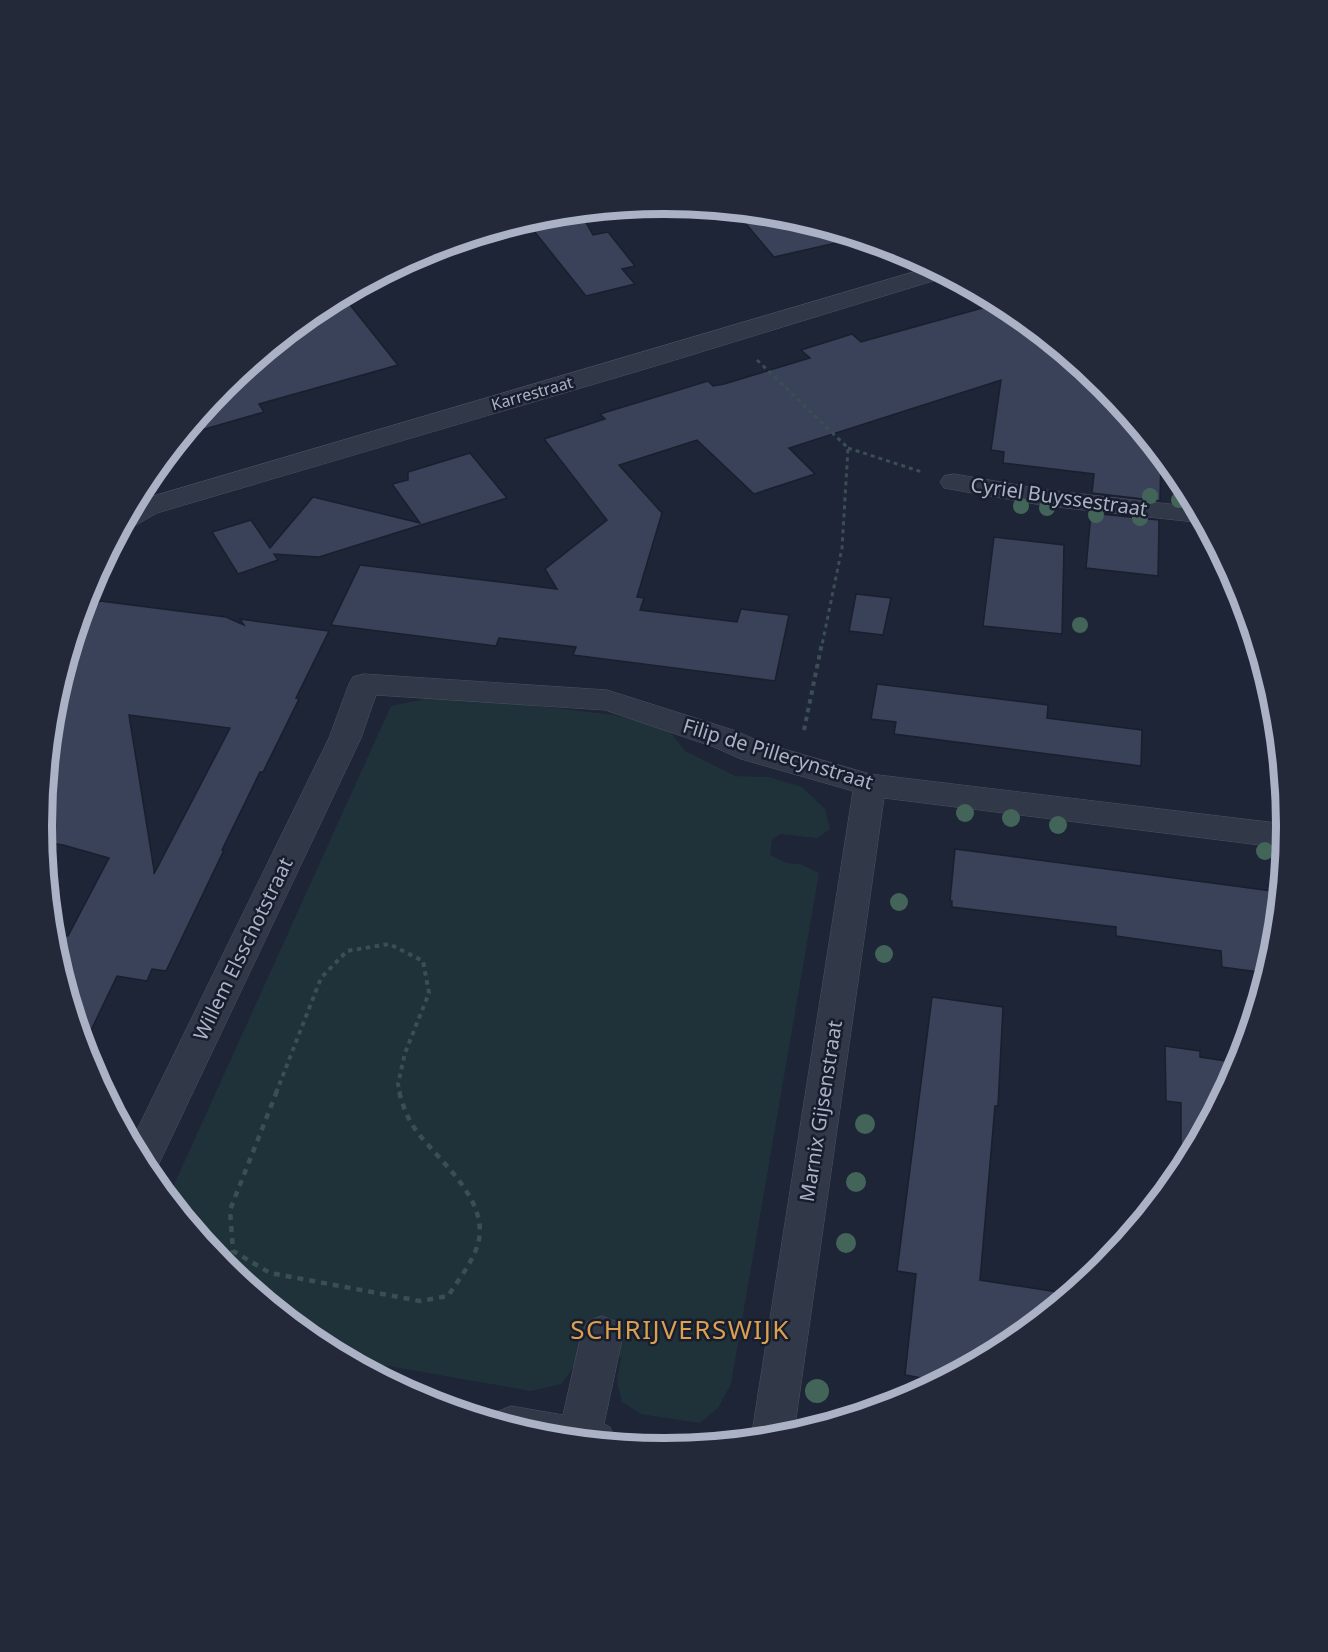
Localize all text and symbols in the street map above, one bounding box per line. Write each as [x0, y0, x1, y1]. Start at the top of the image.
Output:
street label: Karrestraat [488, 371, 576, 415]
street label: Cyriel Buyssestraat [969, 471, 1149, 522]
street label: Filip de Pillecynstraat [680, 712, 877, 795]
street label: Willem Elsschotstraat [187, 853, 299, 1045]
street label: Marnix Gijsenstraat [793, 1018, 848, 1204]
district label: SCHRIJVERSWIJK [570, 1311, 790, 1347]

